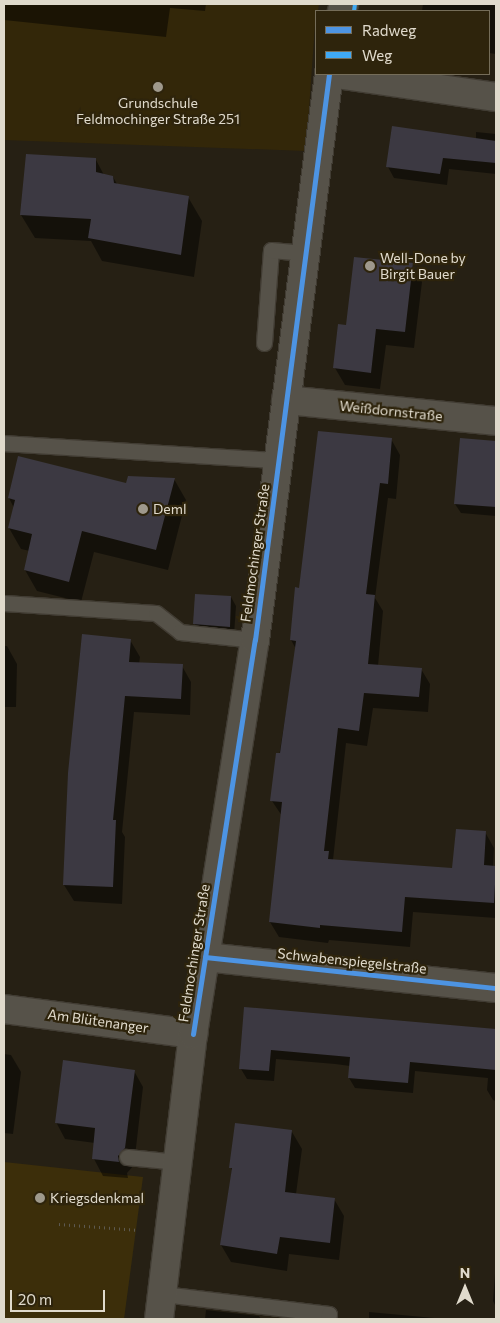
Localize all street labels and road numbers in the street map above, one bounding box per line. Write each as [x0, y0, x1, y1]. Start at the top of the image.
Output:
street label: Weißdornstraße [339, 397, 443, 425]
street label: Feldmochinger Straße [237, 483, 273, 623]
street label: Feldmochinger Straße [175, 883, 213, 1023]
street label: Schwabenspiegelstraße [277, 945, 427, 977]
street label: Am Blütenanger [46, 1006, 150, 1036]

